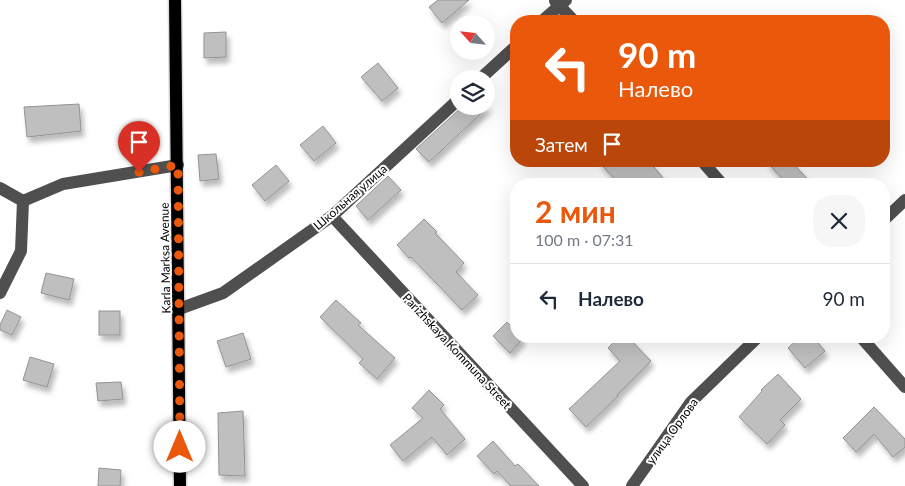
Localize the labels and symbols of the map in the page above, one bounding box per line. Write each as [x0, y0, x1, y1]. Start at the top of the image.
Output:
north arrow [450, 15, 495, 60]
pin [118, 121, 160, 172]
street label: Школьная улица [310, 161, 390, 233]
street label: Karla Marksa Avenue [157, 202, 173, 314]
street label: Parizhskaya Kommuna Street [399, 290, 515, 412]
street label: улица Орлова [643, 395, 701, 467]
position arrow [153, 420, 205, 472]

